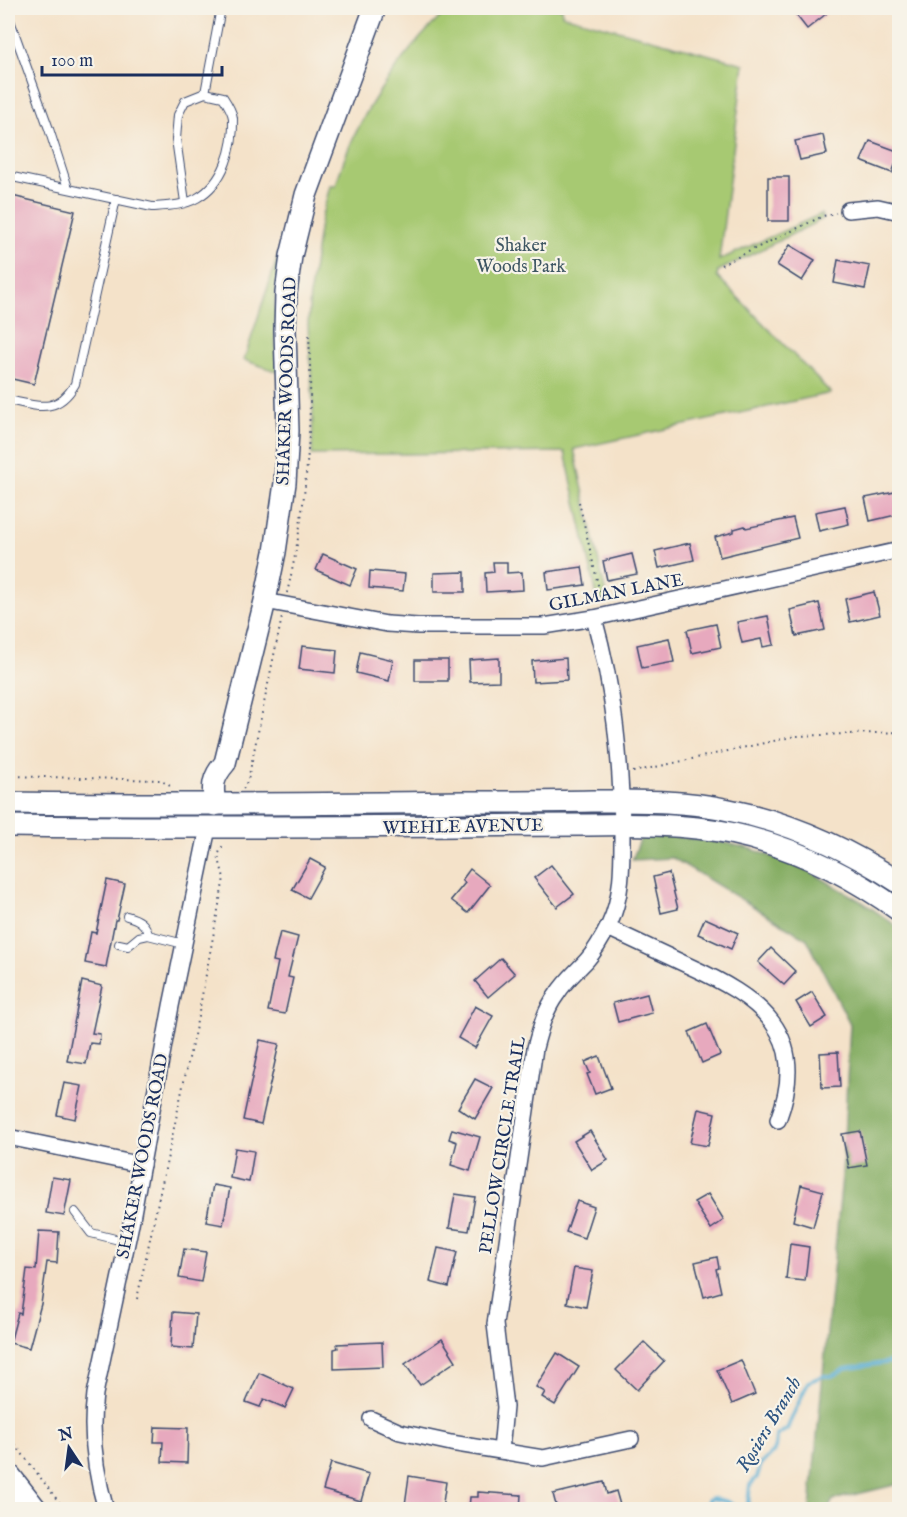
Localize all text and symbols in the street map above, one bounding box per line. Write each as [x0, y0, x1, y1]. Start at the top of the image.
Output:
scale bar [42, 39, 222, 77]
text: 100 m [51, 50, 93, 73]
park label: Shaker Woods Park [476, 235, 566, 279]
street label: SHAKER WOODS ROAD [272, 276, 303, 486]
street label: GILMAN LANE [547, 569, 685, 618]
street label: WIEHLE AVENUE [382, 815, 544, 840]
street label: PELLOW CIRCLE TRAIL [475, 1035, 532, 1256]
street label: SHAKER WOODS ROAD [112, 1052, 175, 1261]
water label: Rosiers Branch [731, 1372, 808, 1477]
north arrow [39, 1418, 99, 1478]
text: N [56, 1424, 75, 1447]

